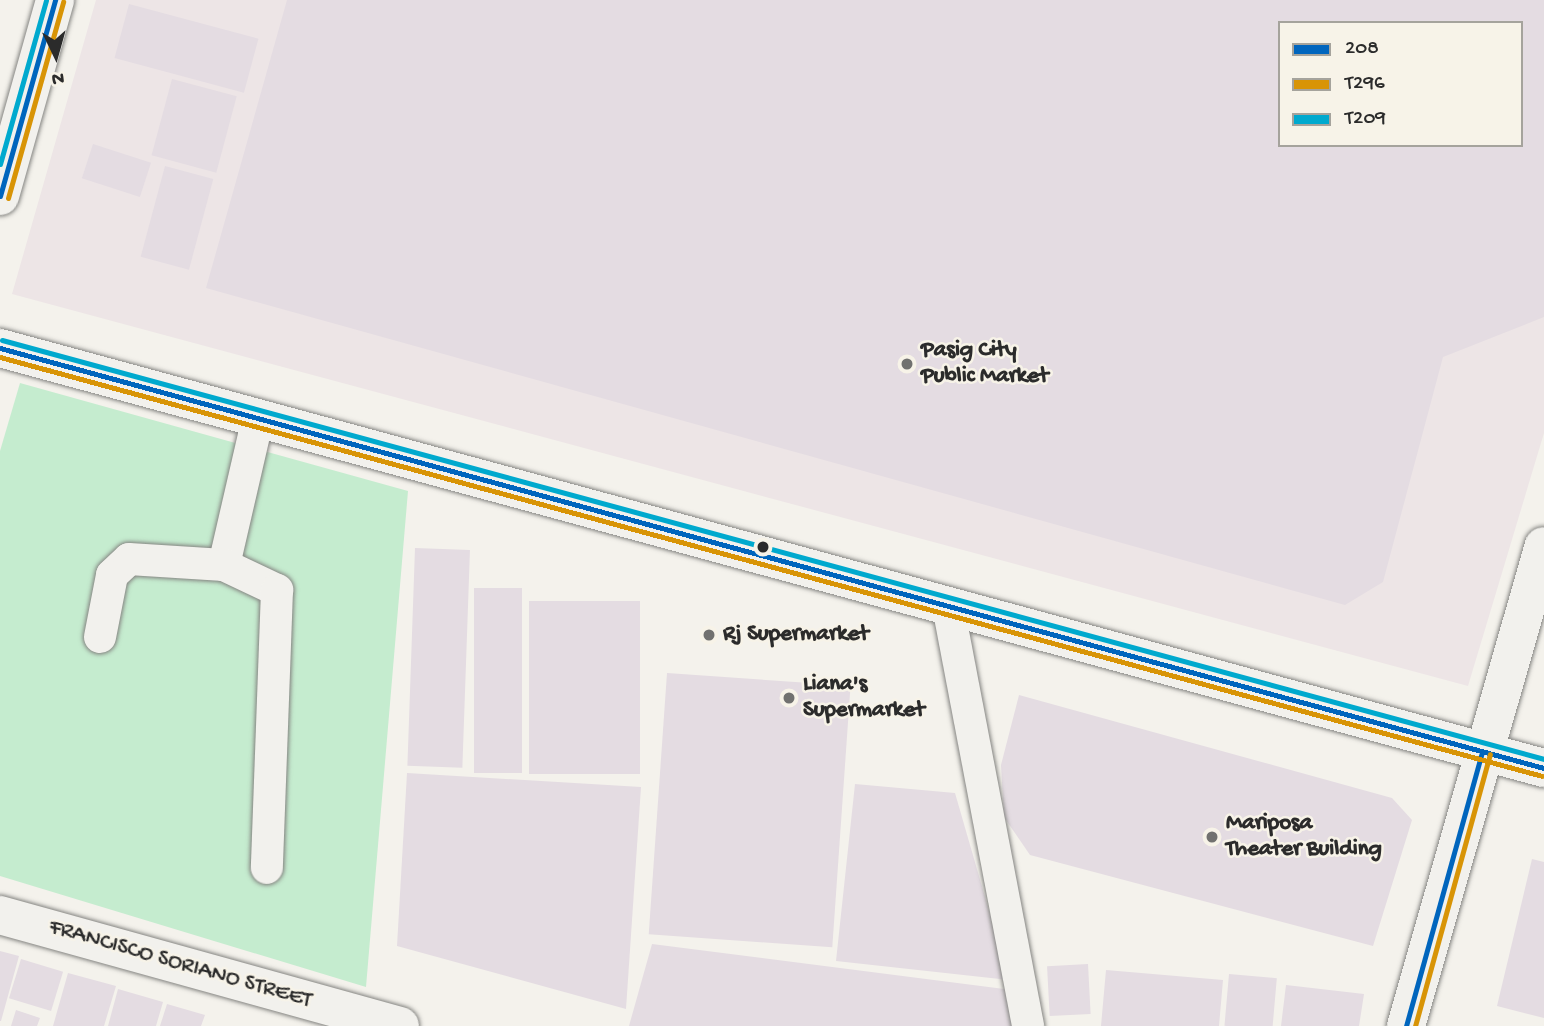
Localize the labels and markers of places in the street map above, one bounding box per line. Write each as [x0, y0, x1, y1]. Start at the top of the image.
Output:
place label: Pasig City Public Market [921, 337, 1048, 391]
marker: Pasig City Public Market [899, 356, 915, 372]
unlabelled marker [756, 540, 770, 554]
place label: Rj Supermarket [723, 621, 869, 649]
marker: Rj Supermarket [701, 627, 717, 643]
place label: Liana's Supermarket [803, 671, 925, 725]
marker: Liana's Supermarket [781, 690, 797, 706]
place label: Mariposa Theater Building [1226, 810, 1382, 864]
marker: Mariposa Theater Building [1204, 829, 1220, 845]

